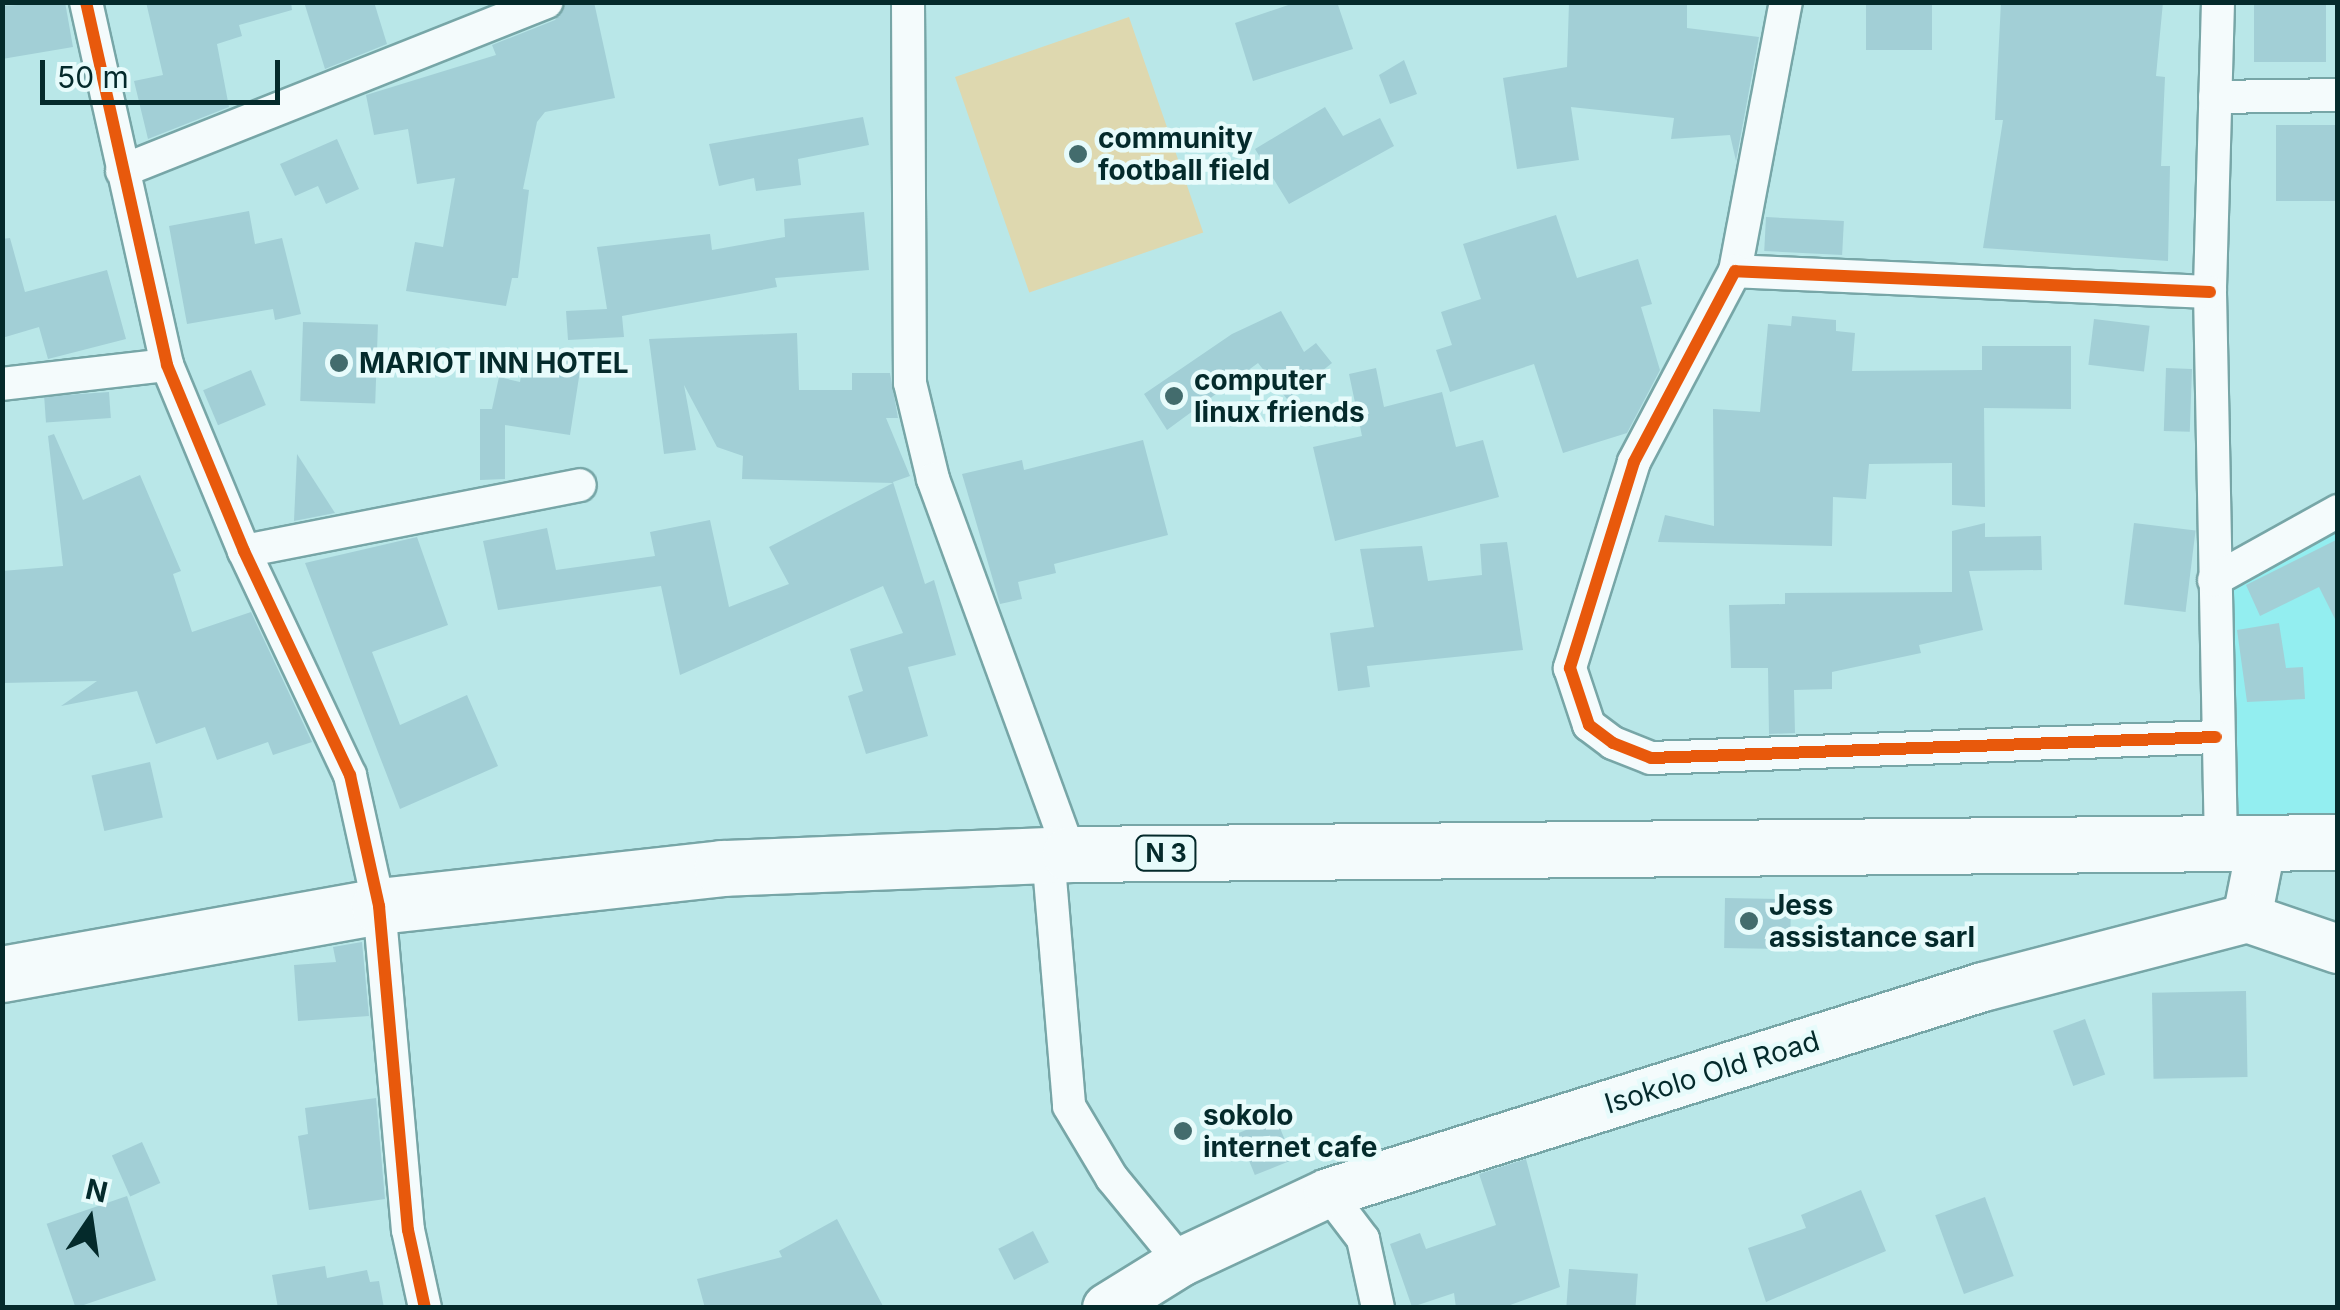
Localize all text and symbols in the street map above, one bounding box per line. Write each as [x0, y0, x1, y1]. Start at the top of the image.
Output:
scale bar [45, 40, 285, 102]
text: 50 m [57, 59, 129, 95]
place label: community football field [1098, 121, 1270, 187]
marker: community football field [1067, 143, 1089, 165]
place label: MARIOT INN HOTEL [359, 346, 629, 380]
marker: MARIOT INN HOTEL [328, 352, 350, 374]
place label: computer linux friends [1194, 363, 1365, 429]
marker: computer linux friends [1163, 385, 1185, 407]
road number: N 3 [1134, 833, 1198, 873]
place label: Jess assistance sarl [1769, 888, 1975, 954]
marker: Jess assistance sarl [1738, 910, 1760, 932]
street label: Isokolo Old Road [1601, 1023, 1823, 1121]
place label: sokolo internet cafe [1203, 1098, 1378, 1164]
marker: sokolo internet cafe [1172, 1120, 1194, 1142]
north arrow [40, 1170, 140, 1270]
text: N [83, 1172, 111, 1210]

